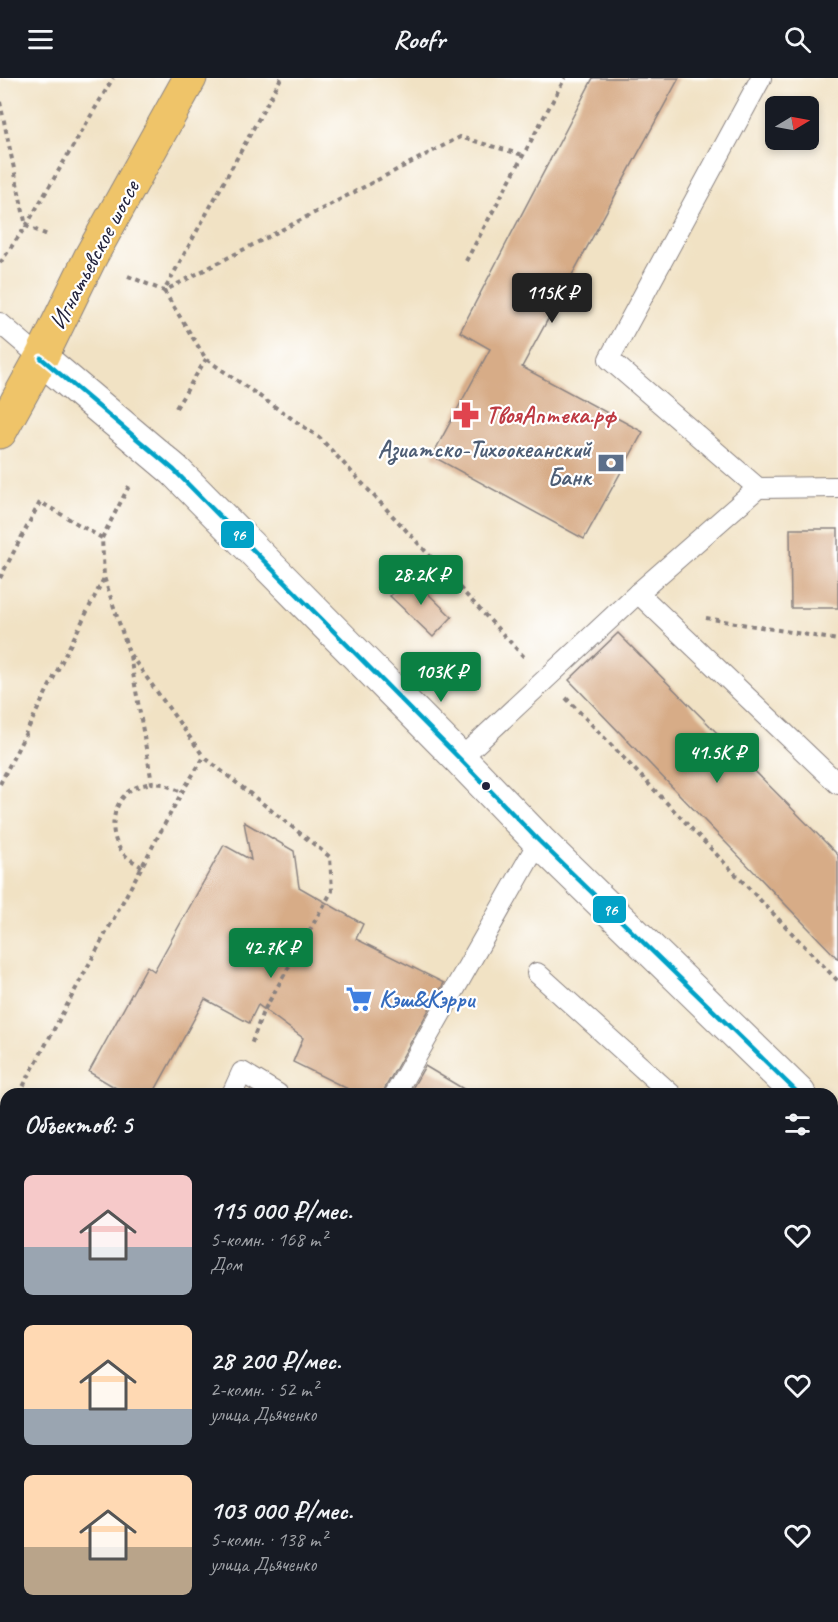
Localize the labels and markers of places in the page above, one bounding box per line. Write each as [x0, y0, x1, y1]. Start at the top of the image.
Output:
pin: 115K ₽ [503, 273, 601, 324]
pharmacy icon: ТвояАптека.рф [451, 400, 481, 430]
place label: ТвояАптека.рф [486, 400, 618, 430]
place label: Азиатско-Тихоокеанский Банк [378, 434, 593, 492]
bank icon: Азиатско-Тихоокеанский Банк [596, 448, 626, 478]
pin: 28.2K ₽ [366, 555, 476, 606]
pin: 103K ₽ [392, 652, 490, 703]
pin: 41.5K ₽ [662, 733, 772, 784]
unlabelled marker [480, 780, 492, 792]
pin: 42.7K ₽ [216, 928, 326, 979]
supermarket icon: Кэш&Кэрри [344, 984, 374, 1014]
place label: Кэш&Кэрри [379, 984, 477, 1014]

